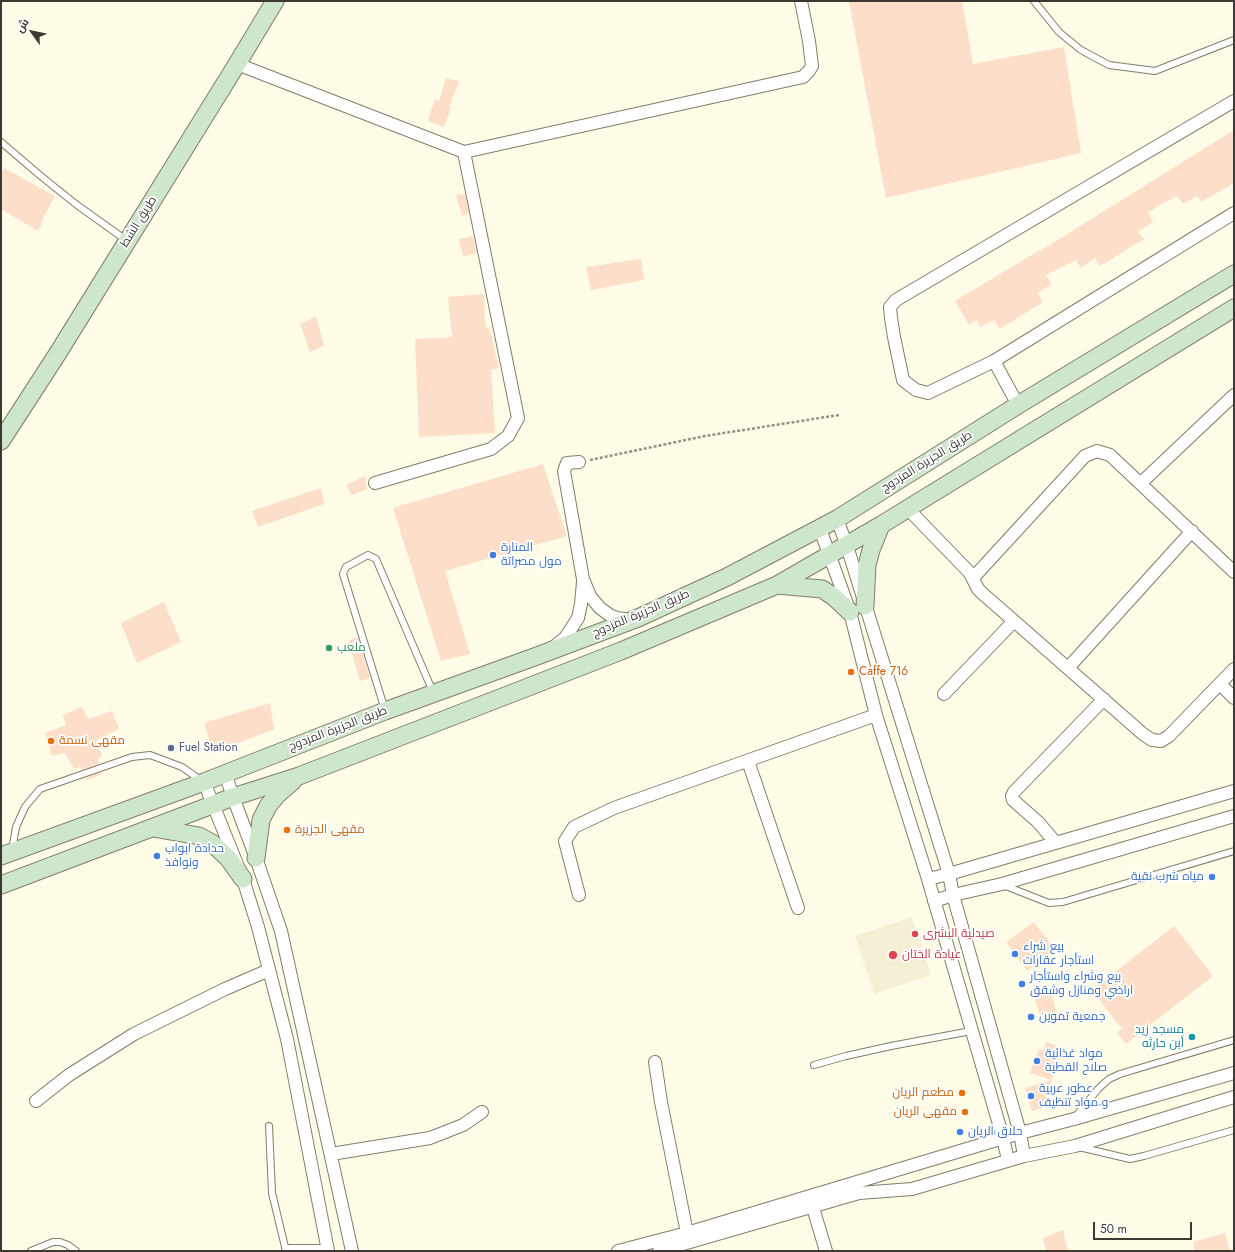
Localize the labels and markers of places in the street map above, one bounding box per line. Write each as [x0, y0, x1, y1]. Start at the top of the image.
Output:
place label: المنارة مول مصراتة [501, 541, 562, 569]
marker: المنارة مول مصراتة [488, 550, 498, 560]
place label: ملعب [337, 641, 366, 655]
marker: ملعب [324, 643, 334, 653]
place label: Caffe 716 [859, 665, 908, 679]
marker: Caffe 716 [846, 667, 856, 677]
place label: مقهى نسمة [59, 734, 125, 748]
marker: مقهى نسمة [46, 736, 56, 746]
place label: Fuel Station [179, 741, 238, 755]
marker: Fuel Station [166, 743, 176, 753]
place label: مقهى الجزيرة [295, 823, 365, 837]
marker: مقهى الجزيرة [282, 825, 292, 835]
place label: حدادة ابواب ونوافذ [165, 842, 224, 870]
marker: حدادة ابواب ونوافذ [152, 851, 162, 861]
place label: مياه شرب نقية [1131, 870, 1204, 884]
marker: مياه شرب نقية [1207, 872, 1217, 882]
place label: صيدلية البشرى [923, 927, 995, 941]
marker: صيدلية البشرى [910, 929, 920, 939]
place label: بيع شراء استأجار عقارات [1023, 940, 1094, 968]
place label: عيادة الختان [902, 948, 961, 962]
marker: عيادة الختان [887, 949, 899, 961]
marker: بيع شراء استأجار عقارات [1010, 949, 1020, 959]
place label: بيع وشراء واستأجار اراضي ومنازل وشقق [1030, 970, 1133, 998]
marker: بيع وشراء واستأجار اراضي ومنازل وشقق [1017, 979, 1027, 989]
place label: جمعية تموين [1039, 1010, 1105, 1024]
marker: جمعية تموين [1026, 1012, 1036, 1022]
place label: مسجد زيد أبن حارثه [1135, 1023, 1184, 1051]
marker: مسجد زيد أبن حارثه [1187, 1032, 1197, 1042]
place label: مواد غذائية صلاح القطية [1045, 1047, 1107, 1075]
marker: مواد غذائية صلاح القطية [1032, 1056, 1042, 1066]
place label: عطور عربية و مواد تنظيف [1039, 1082, 1108, 1110]
place label: مطعم الريان [892, 1086, 954, 1100]
marker: مطعم الريان [957, 1088, 967, 1098]
marker: عطور عربية و مواد تنظيف [1026, 1091, 1036, 1101]
place label: مقهى الريان [894, 1105, 957, 1119]
marker: مقهى الريان [960, 1107, 970, 1117]
place label: حلاق الريان [968, 1125, 1022, 1139]
marker: حلاق الريان [955, 1127, 965, 1137]

